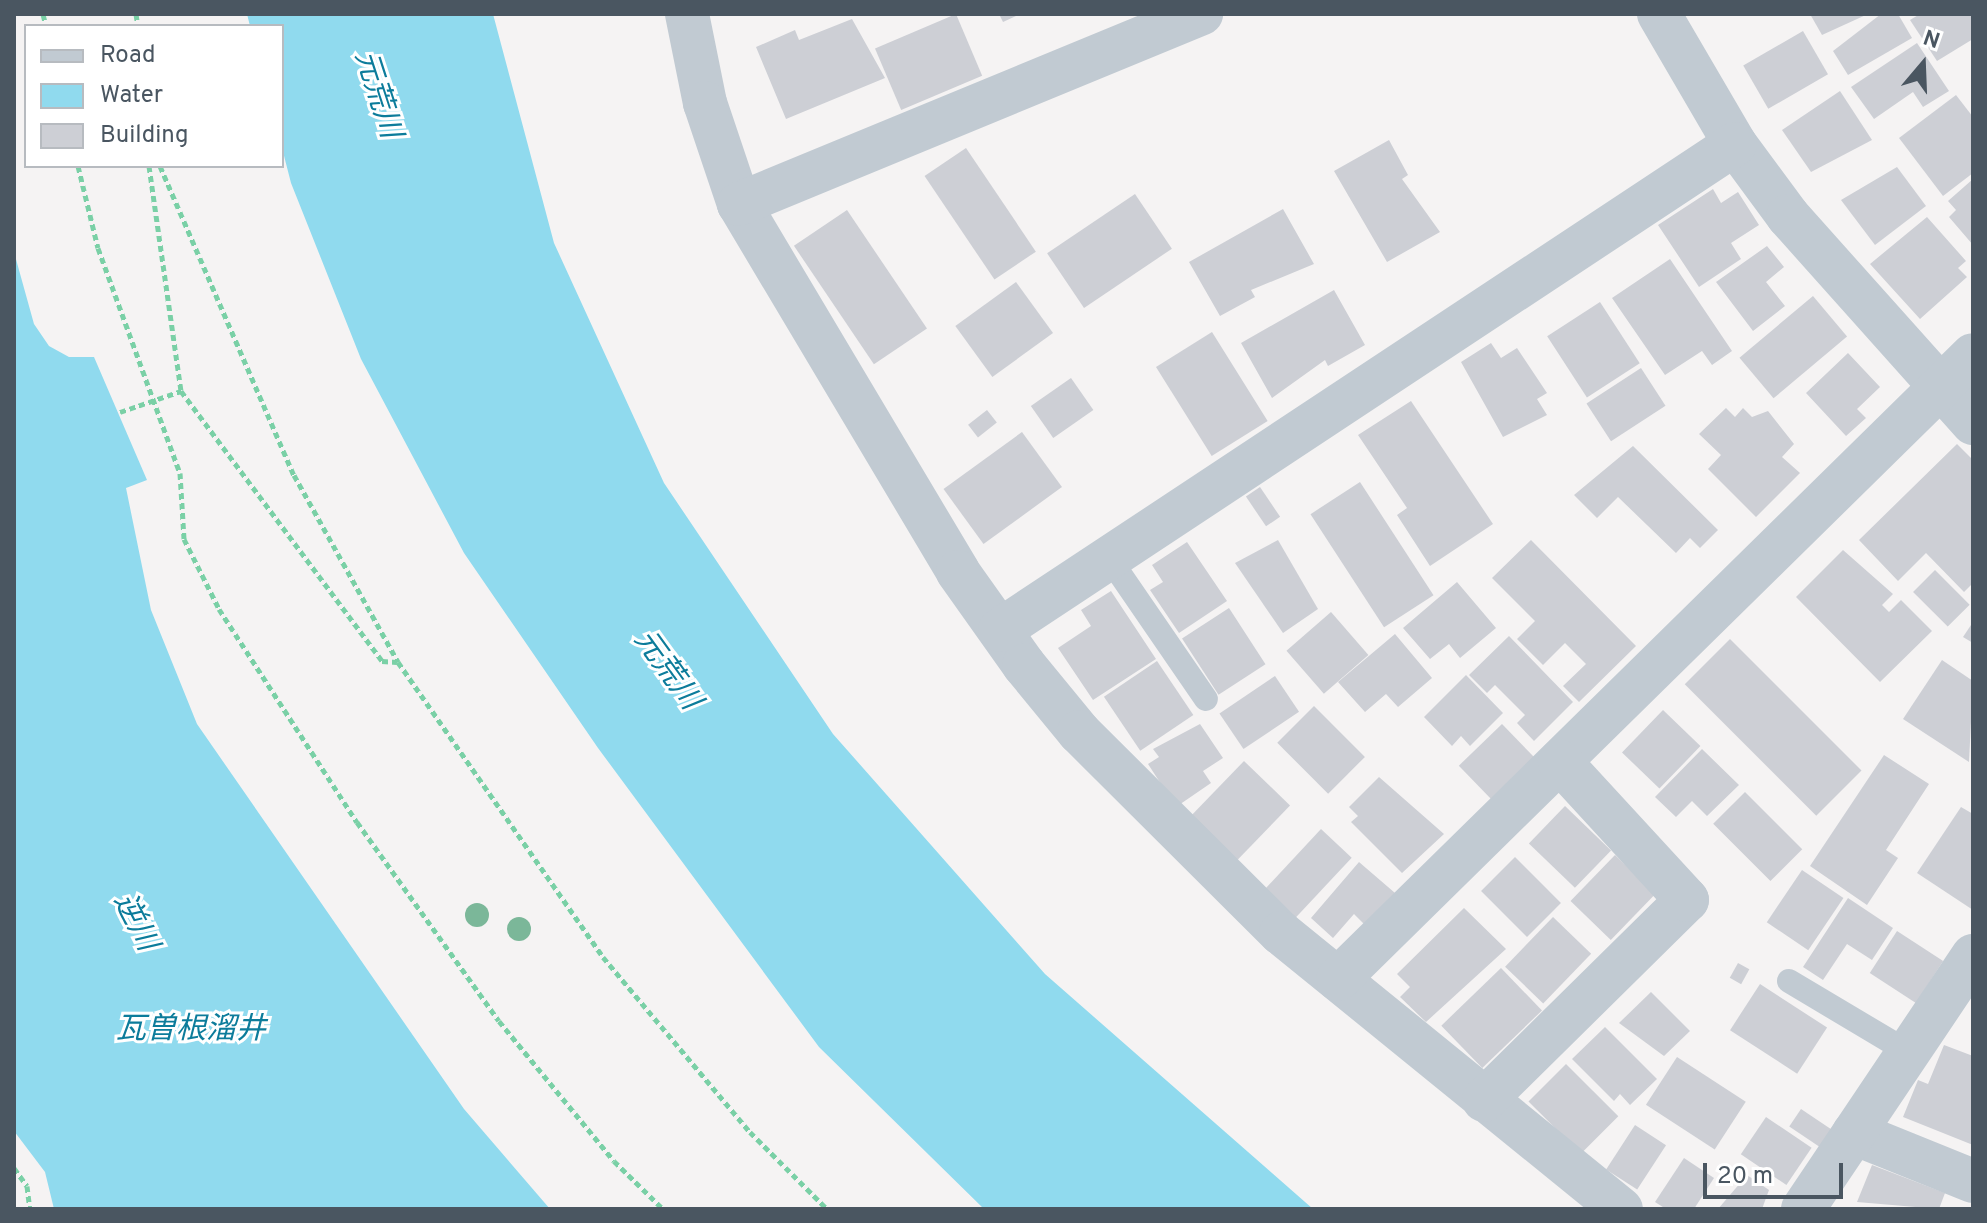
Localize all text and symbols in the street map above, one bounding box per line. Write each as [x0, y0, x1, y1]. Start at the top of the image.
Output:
legend [24, 24, 284, 168]
north arrow [1883, 24, 1963, 104]
text: N [1919, 25, 1943, 56]
text: Road [100, 41, 156, 71]
water label: 元荒川 [345, 47, 407, 143]
text: Water [100, 81, 163, 111]
text: Building [100, 121, 189, 151]
water label: 元荒川 [625, 624, 707, 718]
water label: 逆川 [104, 888, 164, 958]
water label: 瓦曽根溜井 [116, 1013, 266, 1049]
scale bar [1707, 1147, 1847, 1197]
text: 20 m [1717, 1162, 1773, 1192]

